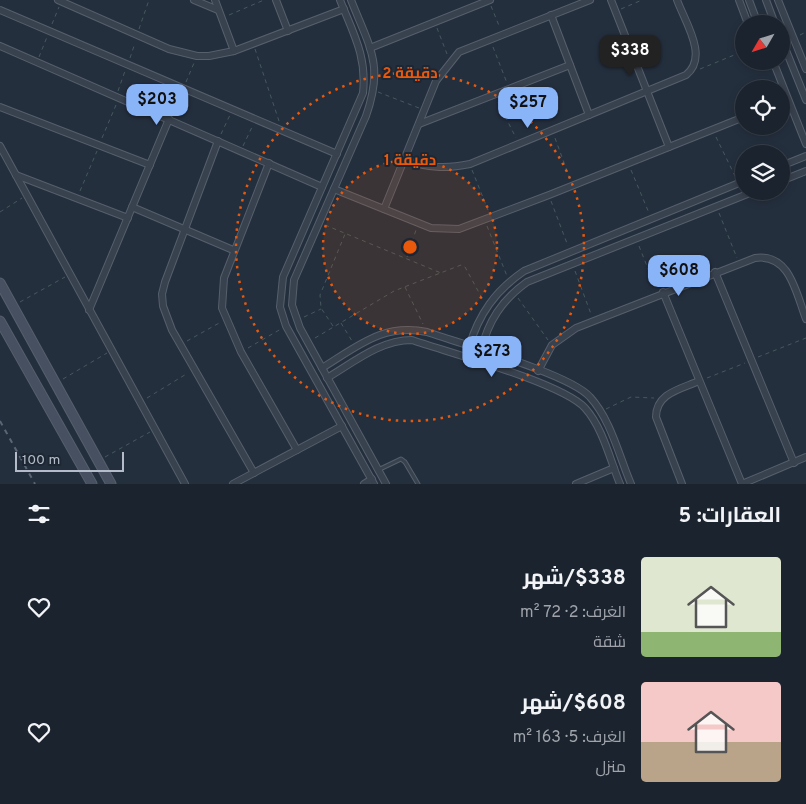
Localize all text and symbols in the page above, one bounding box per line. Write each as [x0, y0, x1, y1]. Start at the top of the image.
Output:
north arrow [735, 15, 790, 70]
map controls [735, 15, 790, 200]
pin: $338 [600, 34, 660, 77]
text: $338 [611, 41, 649, 61]
text: 2 دقيقة [382, 65, 438, 84]
button: locate [735, 80, 790, 135]
pin: $203 [127, 84, 187, 126]
pin: $257 [498, 86, 558, 129]
text: $203 [137, 90, 177, 110]
text: $257 [509, 93, 547, 113]
button: layers [735, 145, 790, 200]
text: 1 دقيقة [384, 152, 436, 171]
centre of rings [401, 238, 419, 256]
pin: $608 [649, 254, 709, 297]
text: $608 [659, 261, 699, 281]
pin: $273 [462, 336, 522, 378]
text: $273 [473, 342, 511, 362]
scale bar [15, 449, 124, 472]
text: 100 m [22, 452, 60, 469]
icon: filters [25, 500, 53, 528]
text: العقارات: 5 [679, 503, 781, 530]
text: $338/شهر [523, 565, 626, 592]
icon: home [681, 577, 741, 637]
icon: heart [25, 593, 53, 621]
text: الغرف: 2 · 72 m² [520, 603, 626, 623]
text: شقة [593, 633, 626, 653]
text: $608/شهر [521, 690, 626, 717]
icon: home [681, 702, 741, 762]
icon: heart [25, 718, 53, 746]
text: الغرف: 5 · 163 m² [513, 728, 626, 748]
text: منزل [596, 758, 626, 778]

